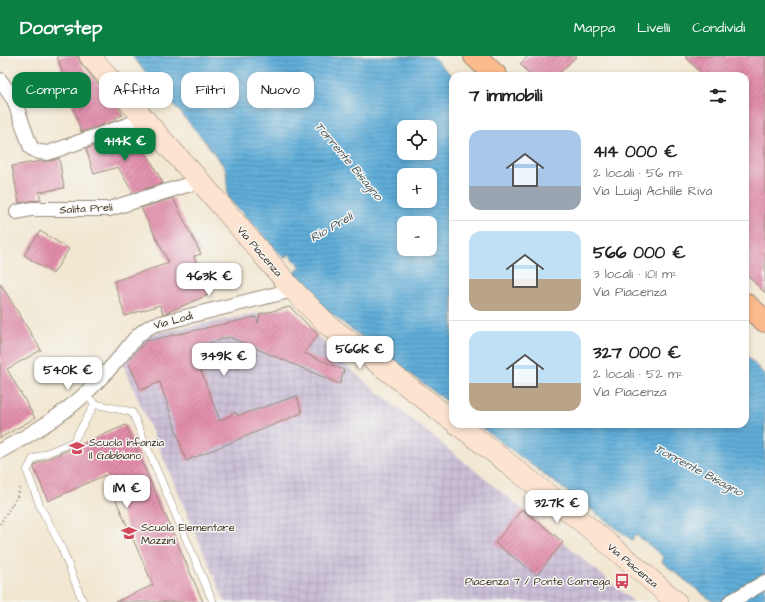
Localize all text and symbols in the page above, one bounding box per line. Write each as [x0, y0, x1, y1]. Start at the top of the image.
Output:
text: Doorstep [20, 15, 102, 42]
text: Mappa [574, 18, 615, 38]
text: Livelli [637, 18, 670, 38]
text: Condividi [692, 18, 745, 38]
chip: Compra [12, 72, 91, 108]
chip: Affitta [99, 72, 173, 108]
chip: Filtri [181, 72, 239, 108]
chip: Nuovo [247, 72, 314, 108]
text: 7 immobili [469, 84, 542, 108]
icon: filters [707, 85, 729, 107]
water label: Torrente Bisagno [310, 119, 387, 206]
map controls [397, 120, 437, 256]
button: locate [397, 120, 437, 160]
pin: 414K € [92, 128, 158, 162]
text: 414K € [104, 132, 146, 150]
text: 414 000 € [593, 140, 678, 164]
icon: home [501, 146, 549, 194]
text: 2 locali · 56 m² [593, 164, 684, 182]
button: + [397, 168, 437, 208]
text: Via Luigi Achille Riva [593, 182, 712, 200]
street label: Salita Preli [59, 200, 113, 217]
water label: Rio Preli [307, 207, 357, 246]
button: − [397, 216, 437, 256]
street label: Via Piacenza [234, 223, 286, 280]
text: 566 000 € [593, 241, 686, 265]
icon: home [501, 247, 549, 295]
pin: 463K € [176, 263, 242, 297]
text: 3 locali · 101 m² [593, 265, 677, 283]
text: 463K € [185, 267, 233, 285]
text: Via Piacenza [593, 283, 667, 301]
street label: Via Lodi [152, 308, 195, 333]
pin: 566K € [327, 336, 393, 370]
text: 566K € [336, 340, 384, 358]
text: 327 000 € [593, 341, 681, 365]
pin: 349K € [191, 343, 257, 377]
text: 349K € [201, 347, 247, 365]
icon: home [501, 347, 549, 395]
pin: 540K € [35, 357, 101, 391]
text: 540K € [43, 361, 93, 379]
text: 2 locali · 52 m² [593, 365, 683, 383]
text: Via Piacenza [593, 383, 667, 401]
place label: Scuola infanzia Il Gabbiano [89, 435, 164, 463]
school or university icon: Scuola infanzia Il Gabbiano [68, 439, 86, 457]
water label: Torrente Bisagno [651, 440, 747, 502]
pin: 1M € [103, 475, 151, 509]
text: 1M € [113, 479, 141, 497]
pin: 327K € [524, 490, 590, 524]
text: 327K € [534, 494, 580, 512]
place label: Scuola Elementare Mazzini [141, 520, 235, 548]
school or university icon: Scuola Elementare Mazzini [120, 524, 138, 542]
street label: Via Piacenza [604, 540, 662, 591]
bus stop icon: Piacenza 7 / Ponte Carrega [613, 572, 631, 590]
place label: Piacenza 7 / Ponte Carrega [465, 574, 610, 590]

